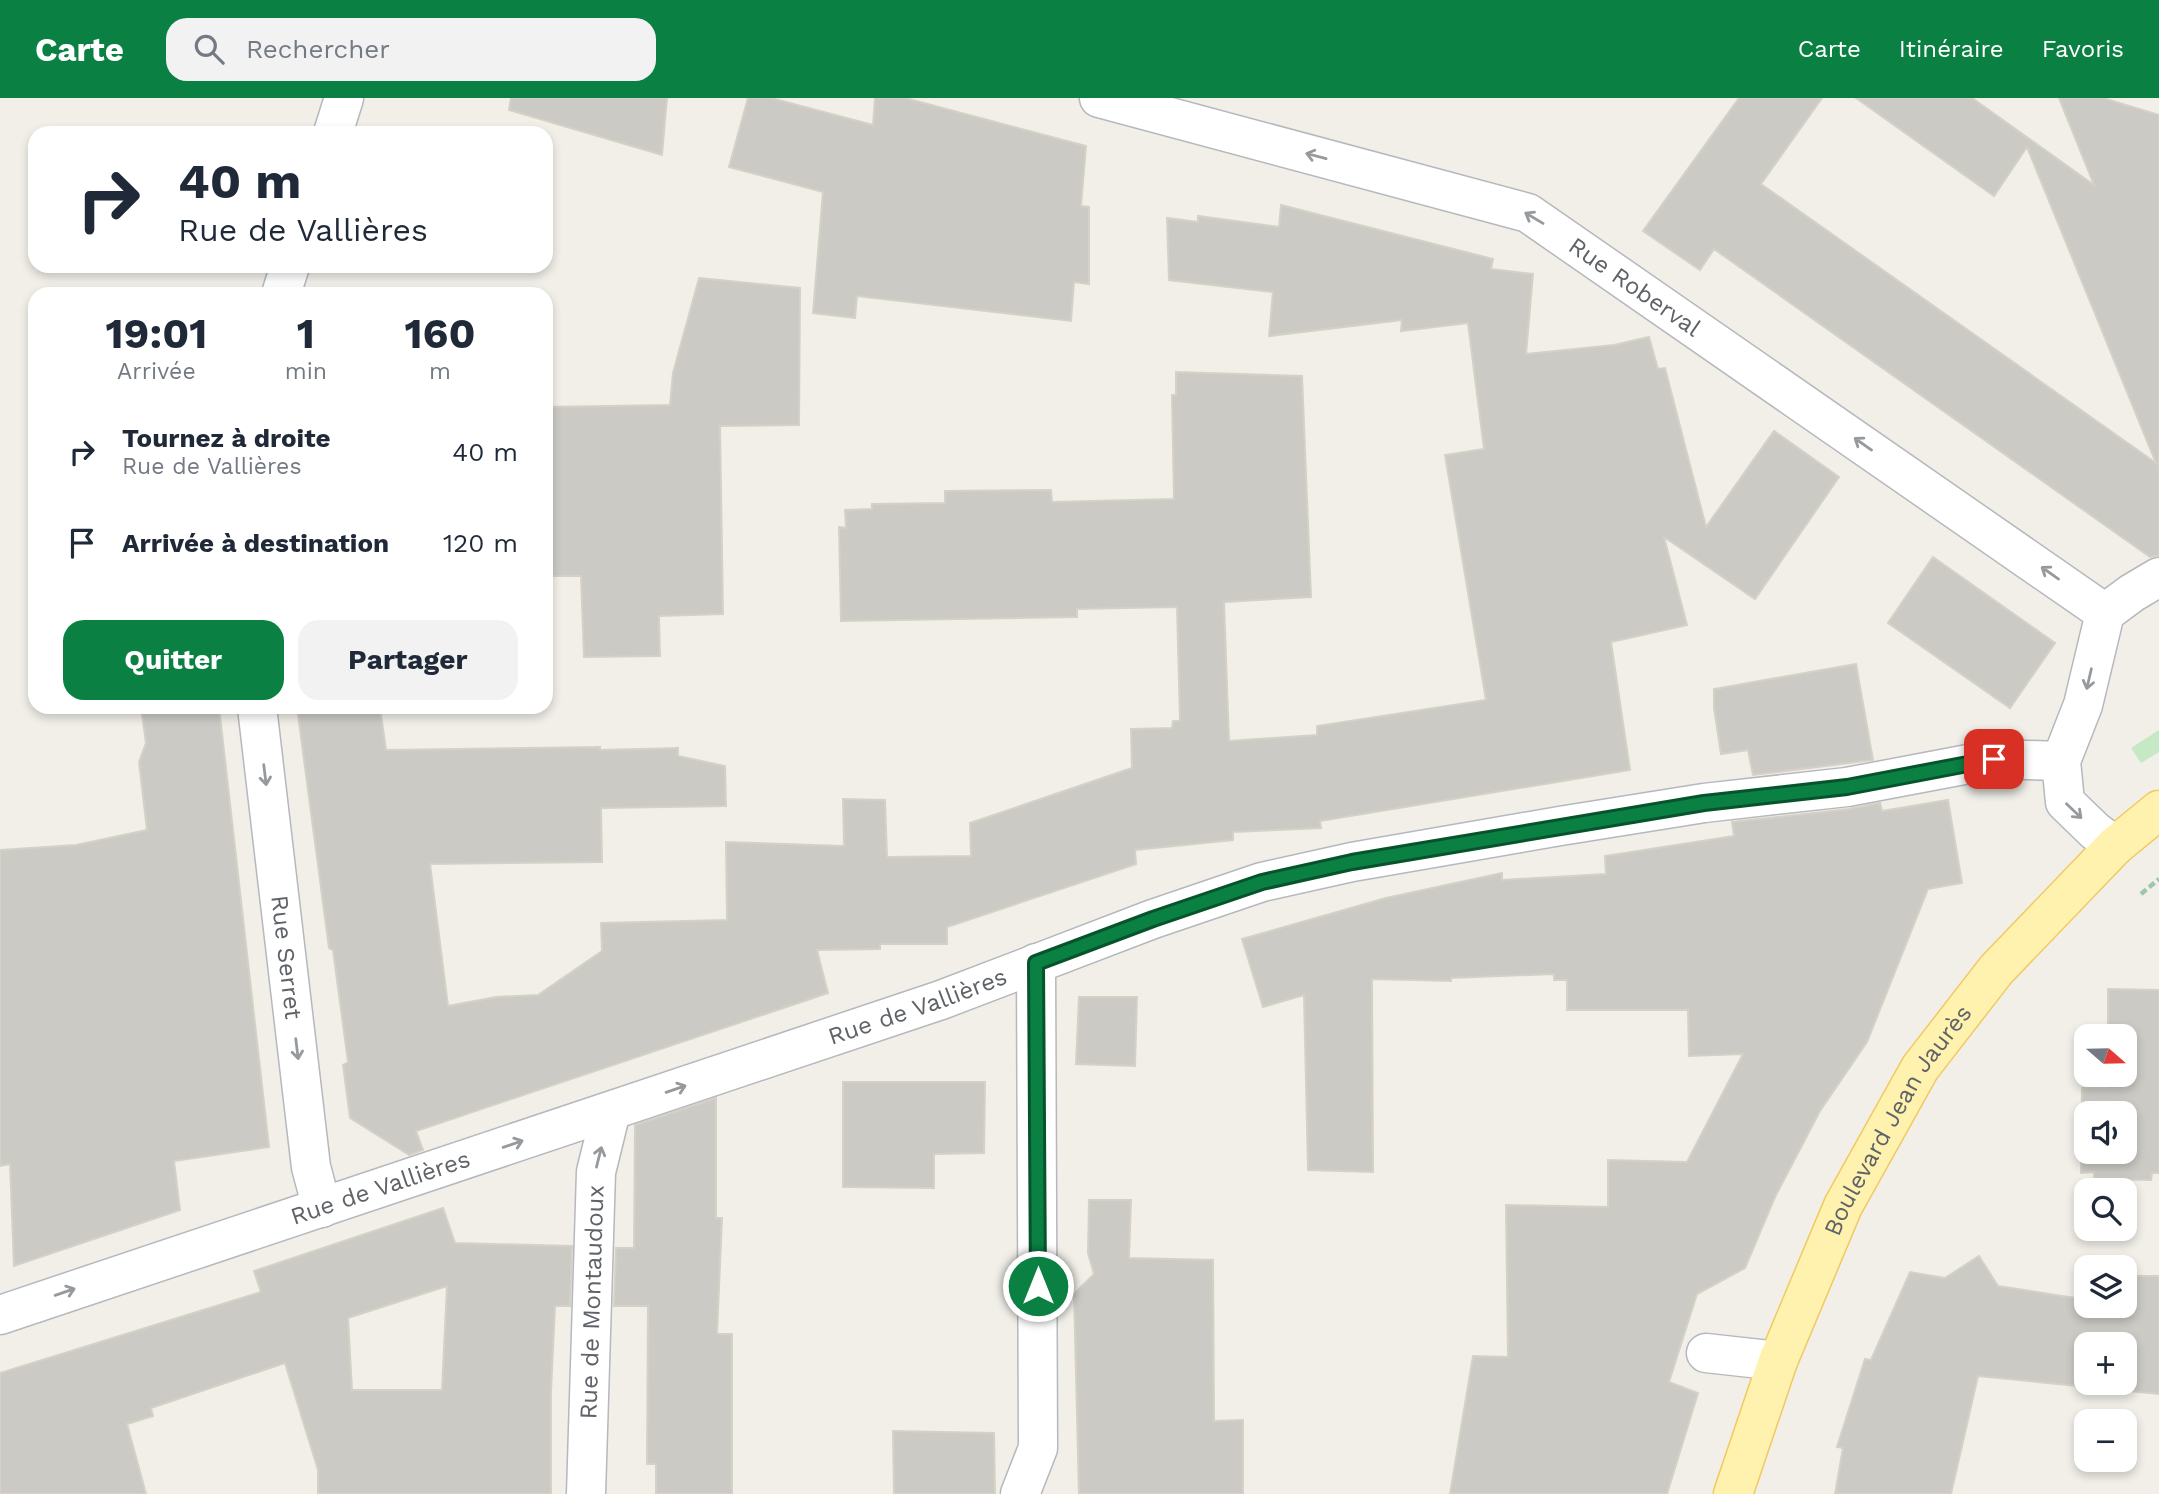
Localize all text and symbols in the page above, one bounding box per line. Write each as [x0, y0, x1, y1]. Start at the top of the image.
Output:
search box [166, 18, 656, 81]
text: Carte [35, 30, 124, 69]
icon: search [190, 30, 228, 68]
text: Rechercher [246, 34, 390, 64]
text: Carte [1798, 35, 1861, 63]
text: Itinéraire [1899, 35, 2004, 63]
text: Favoris [2042, 35, 2124, 63]
one-way arrow [1305, 149, 1327, 162]
text: 40 m [178, 152, 301, 210]
icon: right [63, 154, 154, 245]
text: Rue de Vallières [178, 211, 428, 249]
one-way arrow [1524, 211, 1544, 225]
street label: Rue Roberval [1563, 231, 1707, 343]
text: 19:01 [105, 309, 207, 358]
text: 1 [297, 309, 315, 358]
text: 160 [405, 309, 476, 358]
text: Arrivée [117, 358, 196, 385]
text: min [285, 358, 327, 385]
text: m [429, 358, 451, 385]
text: Tournez à droite [122, 423, 331, 453]
icon: right [63, 433, 101, 471]
text: 40 m [452, 437, 518, 467]
one-way arrow [1854, 437, 1873, 451]
text: Rue de Vallières [122, 453, 302, 480]
icon: arrive [63, 524, 101, 562]
text: Arrivée à destination [122, 528, 389, 558]
text: 120 m [443, 528, 518, 558]
one-way arrow [2041, 566, 2060, 580]
button: Quitter [63, 620, 284, 700]
button: Partager [298, 620, 518, 700]
one-way arrow [2082, 667, 2096, 690]
pin [1964, 729, 2024, 789]
icon: arrive [1975, 740, 2013, 778]
one-way arrow [259, 763, 272, 786]
one-way arrow [2065, 802, 2082, 819]
street label: Rue Serret [265, 894, 308, 1021]
street label: Rue de Vallières [825, 962, 1011, 1051]
street label: Boulevard Jean Jaurès [1818, 1000, 1977, 1240]
north arrow [2074, 1024, 2137, 1087]
map controls [2074, 1024, 2137, 1472]
one-way arrow [291, 1038, 304, 1060]
one-way arrow [664, 1082, 686, 1094]
button: sound [2074, 1101, 2137, 1164]
one-way arrow [502, 1137, 524, 1150]
street label: Rue de Vallières [287, 1145, 474, 1231]
one-way arrow [593, 1146, 606, 1169]
button: search [2074, 1178, 2137, 1241]
street label: Rue de Montaudoux [574, 1184, 610, 1420]
position arrow [1001, 1249, 1075, 1323]
button: layers [2074, 1255, 2137, 1318]
one-way arrow [53, 1285, 75, 1297]
button: + [2074, 1332, 2137, 1395]
button: − [2074, 1409, 2137, 1472]

